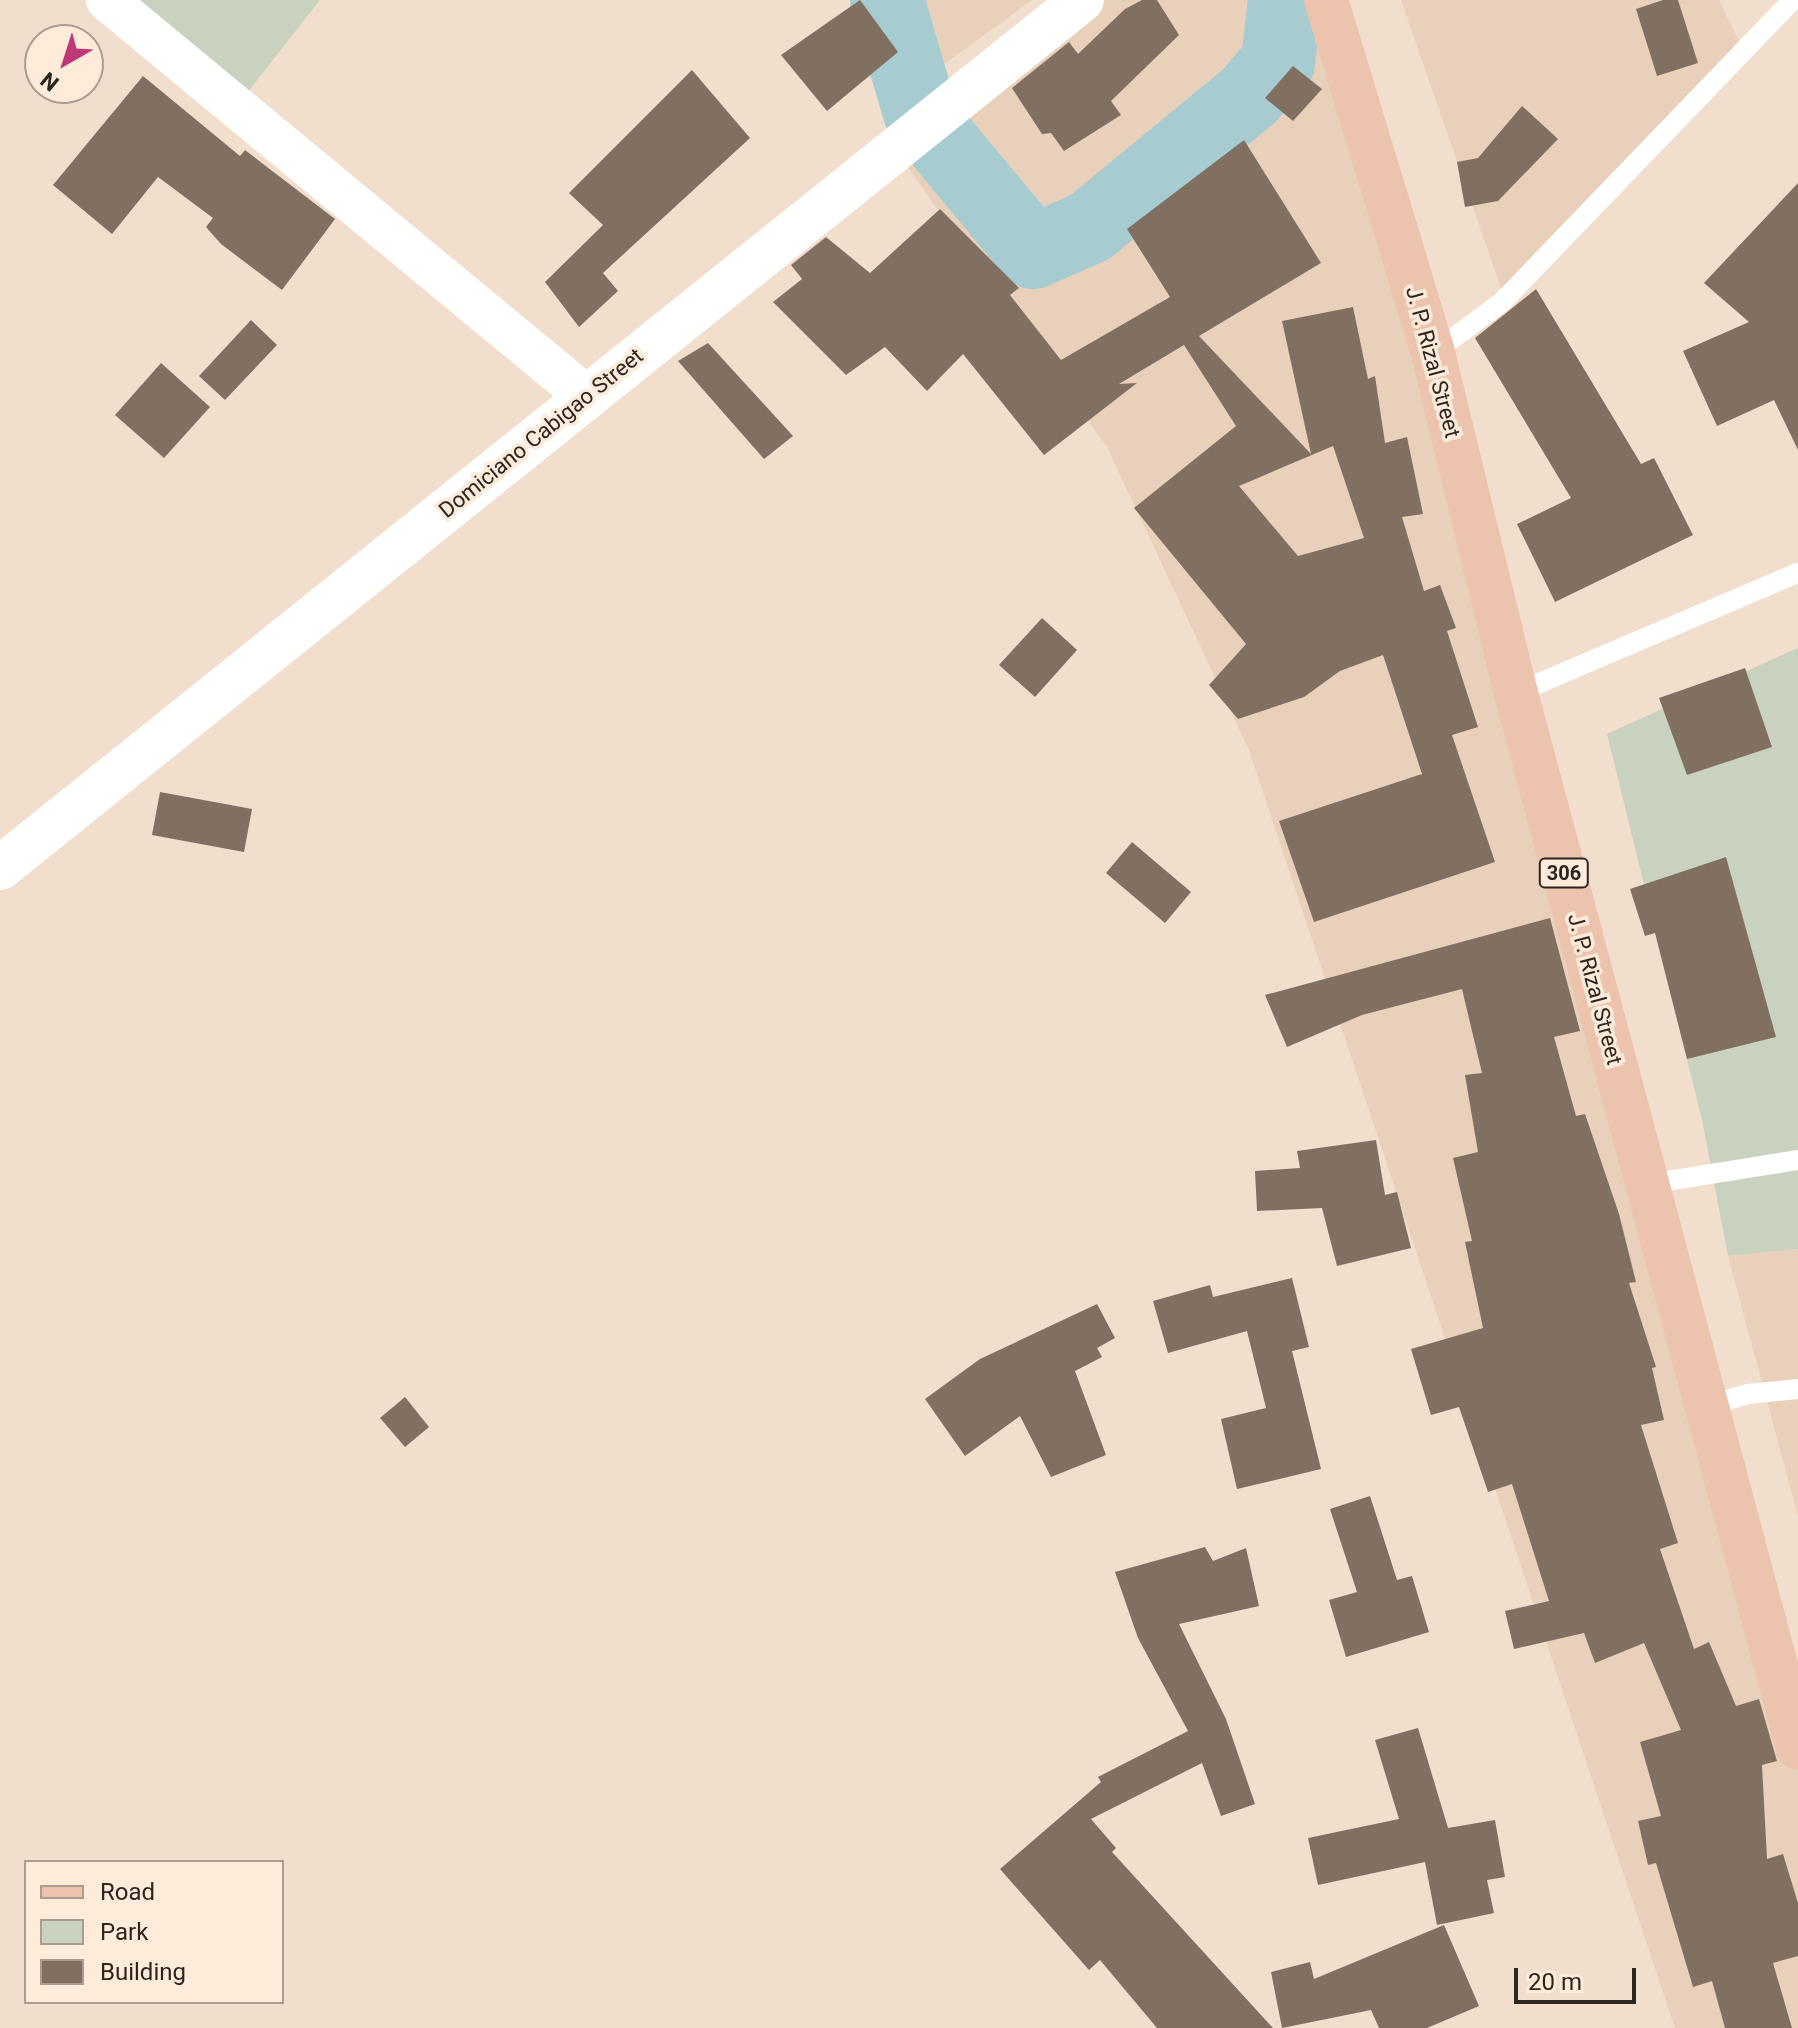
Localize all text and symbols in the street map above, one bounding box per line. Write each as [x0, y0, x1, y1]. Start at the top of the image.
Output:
north arrow [24, 24, 104, 104]
text: N [36, 67, 64, 96]
street label: J. P. Rizal Street [1400, 283, 1466, 441]
street label: Domiciano Cabigao Street [434, 343, 648, 523]
road number: 306 [1538, 857, 1590, 889]
street label: J. P. Rizal Street [1562, 910, 1628, 1068]
legend [24, 1860, 284, 2004]
text: Road [100, 1878, 155, 1906]
text: Park [100, 1918, 148, 1946]
scale bar [1518, 1952, 1640, 2002]
text: Building [100, 1958, 186, 1986]
text: 20 m [1528, 1968, 1582, 1996]

